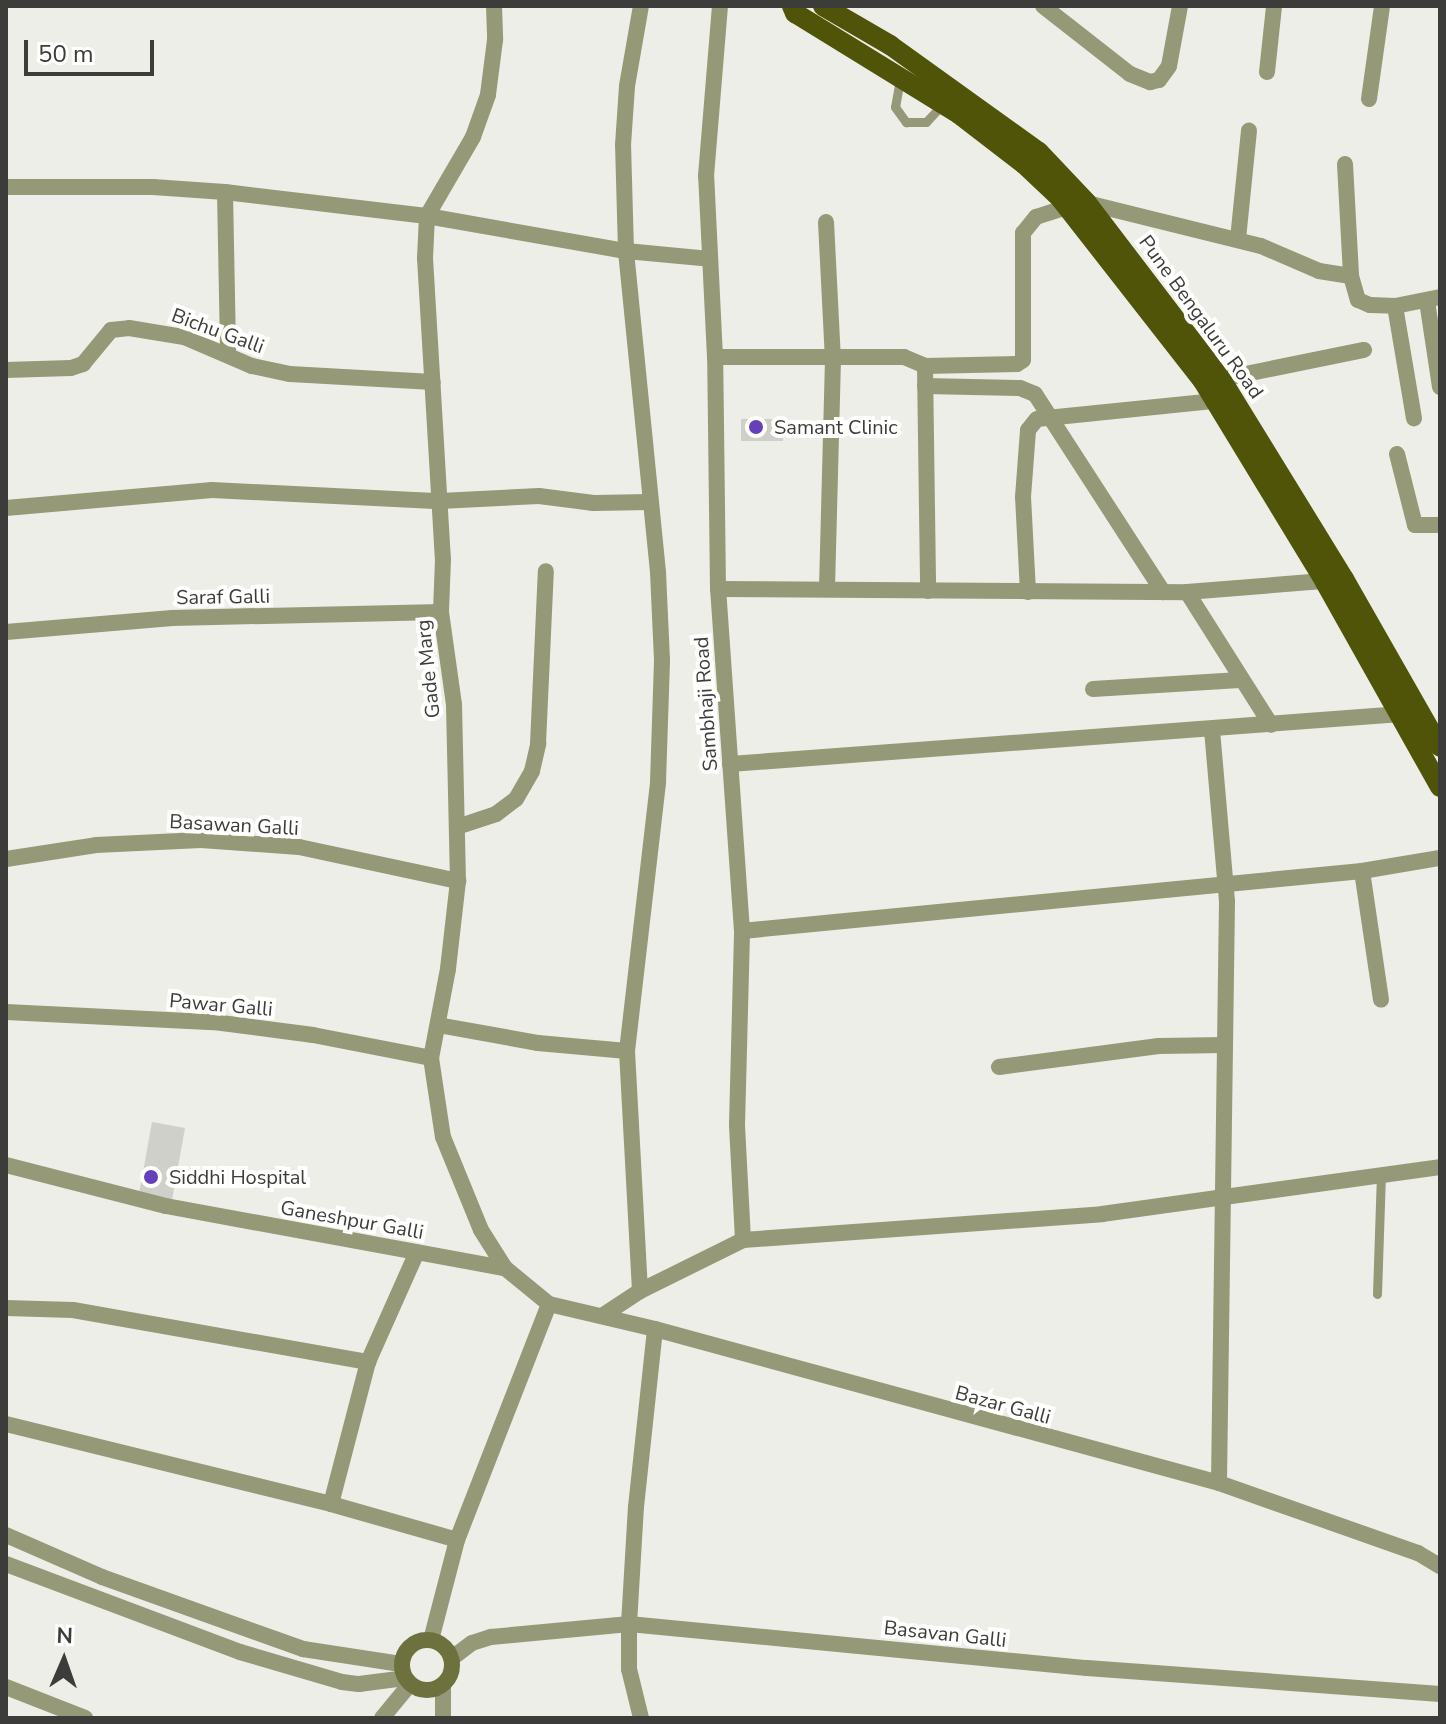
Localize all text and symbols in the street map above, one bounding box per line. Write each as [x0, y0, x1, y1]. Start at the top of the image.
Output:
scale bar [28, 24, 158, 74]
text: 50 m [38, 38, 94, 70]
street label: Pune Bengaluru Road [1134, 231, 1268, 403]
street label: Bichu Galli [168, 303, 268, 359]
place label: Samant Clinic [774, 415, 897, 439]
marker: Samant Clinic [745, 416, 767, 438]
street label: Saraf Galli [176, 584, 270, 610]
street label: Gade Marg [411, 619, 445, 719]
street label: Sambhaji Road [689, 636, 723, 772]
street label: Basawan Galli [169, 810, 299, 840]
street label: Pawar Galli [168, 989, 274, 1021]
place label: Siddhi Hospital [169, 1165, 306, 1189]
marker: Siddhi Hospital [140, 1166, 162, 1188]
street label: Ganeshpur Galli [279, 1196, 425, 1244]
street label: Bazar Galli [953, 1381, 1053, 1429]
street label: Basavan Galli [883, 1616, 1007, 1652]
north arrow [24, 1620, 104, 1700]
text: N [56, 1621, 74, 1651]

